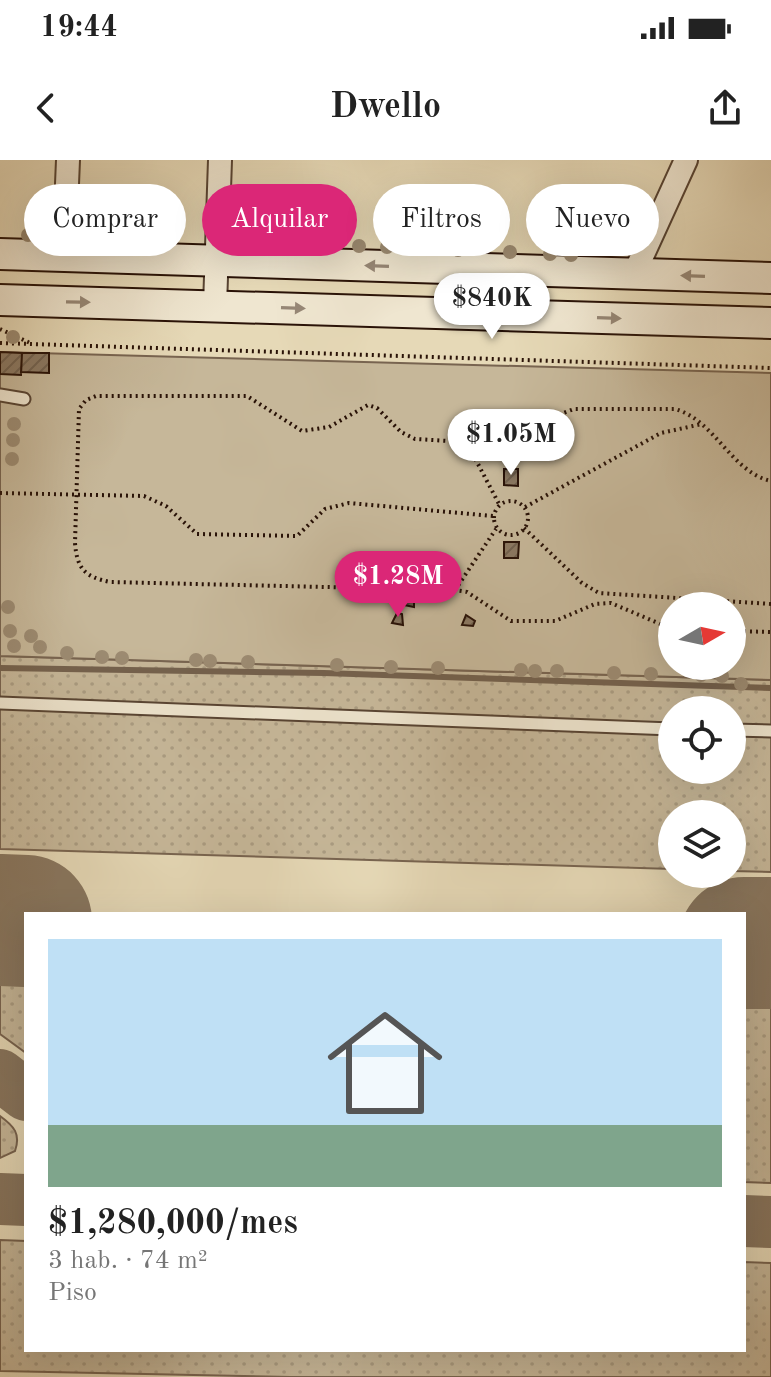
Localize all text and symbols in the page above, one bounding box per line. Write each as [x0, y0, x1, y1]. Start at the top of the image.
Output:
text: 19:44 [40, 13, 118, 43]
icon: back [24, 86, 68, 130]
icon: share [703, 86, 747, 130]
text: Dwello [330, 90, 441, 126]
chip: Comprar [24, 184, 186, 256]
chip: Alquilar [202, 184, 357, 256]
chip: Filtros [373, 184, 510, 256]
chip: Nuevo [526, 184, 659, 256]
one-way arrow [364, 259, 389, 272]
one-way arrow [680, 269, 705, 282]
pin: $840K [436, 273, 548, 341]
text: $840K [452, 286, 532, 312]
one-way arrow [66, 295, 91, 308]
one-way arrow [281, 301, 306, 314]
one-way arrow [597, 311, 622, 324]
pin: $1.05M [446, 409, 576, 477]
text: $1.05M [466, 422, 556, 448]
pin: $1.28M [333, 551, 463, 619]
text: $1.28M [353, 564, 443, 590]
north arrow [658, 592, 746, 680]
map controls [658, 592, 746, 888]
button: locate [658, 696, 746, 784]
button: layers [658, 800, 746, 888]
icon: home [313, 991, 457, 1135]
text: $1,280,000/mes [48, 1207, 298, 1241]
text: 3 hab. · 74 m² [48, 1248, 208, 1274]
text: Piso [48, 1280, 97, 1306]

